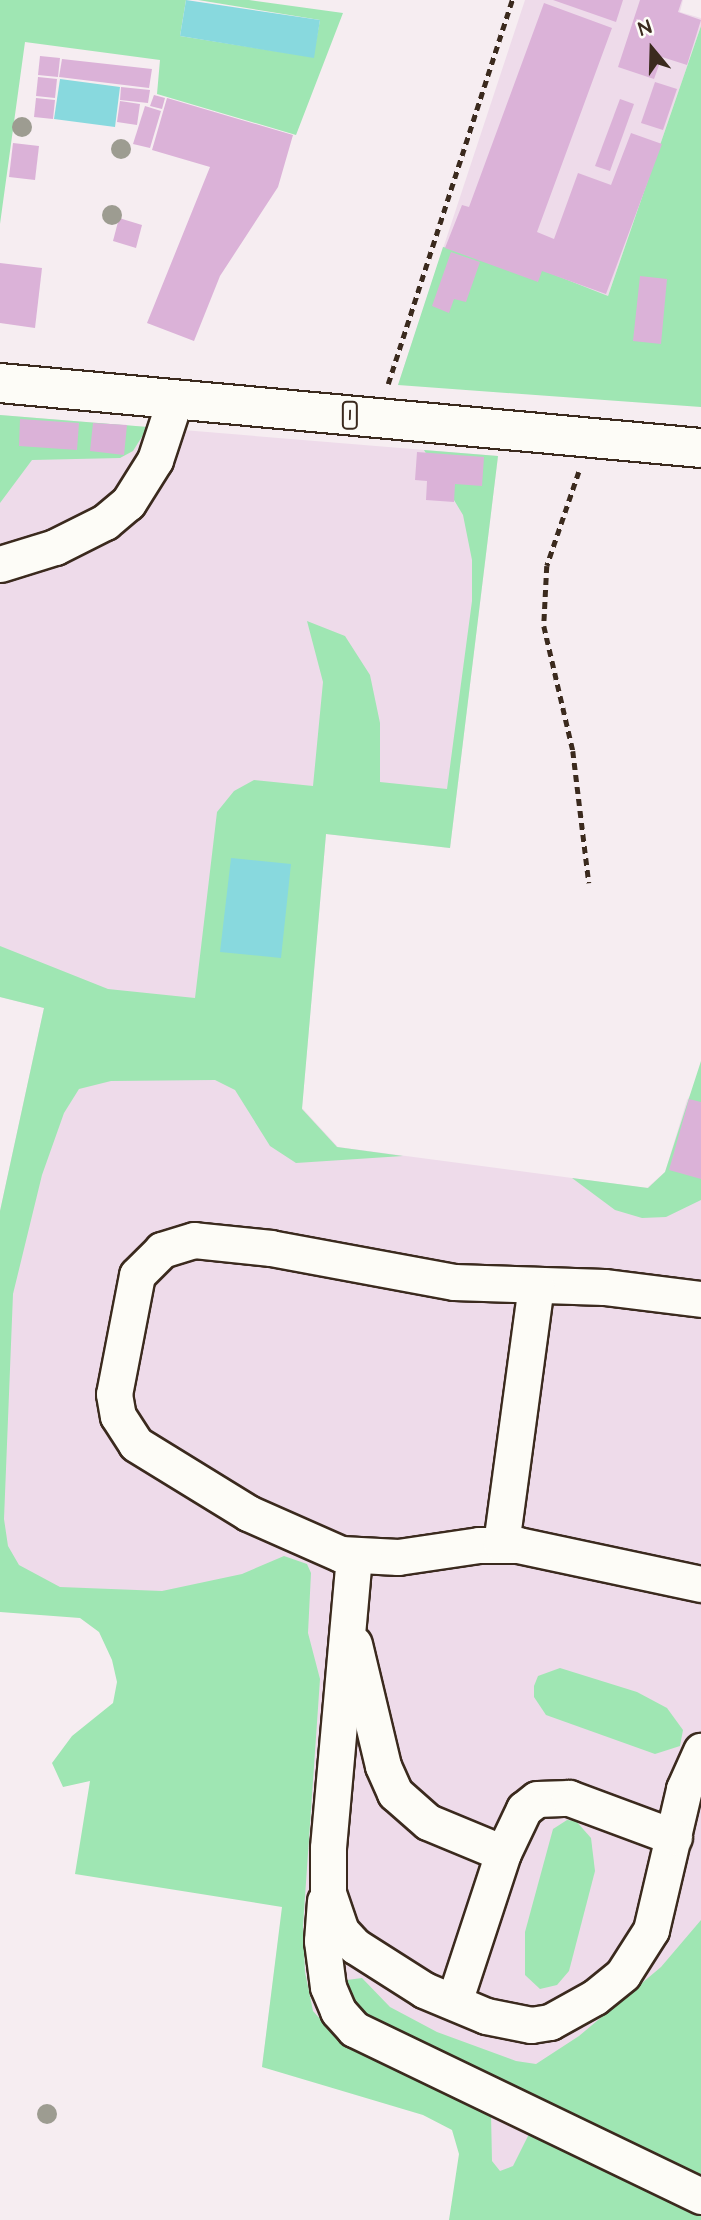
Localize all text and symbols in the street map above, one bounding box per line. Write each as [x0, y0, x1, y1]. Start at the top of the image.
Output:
north arrow [617, 14, 687, 84]
text: N [635, 14, 655, 43]
road number: 1 [341, 400, 359, 430]

